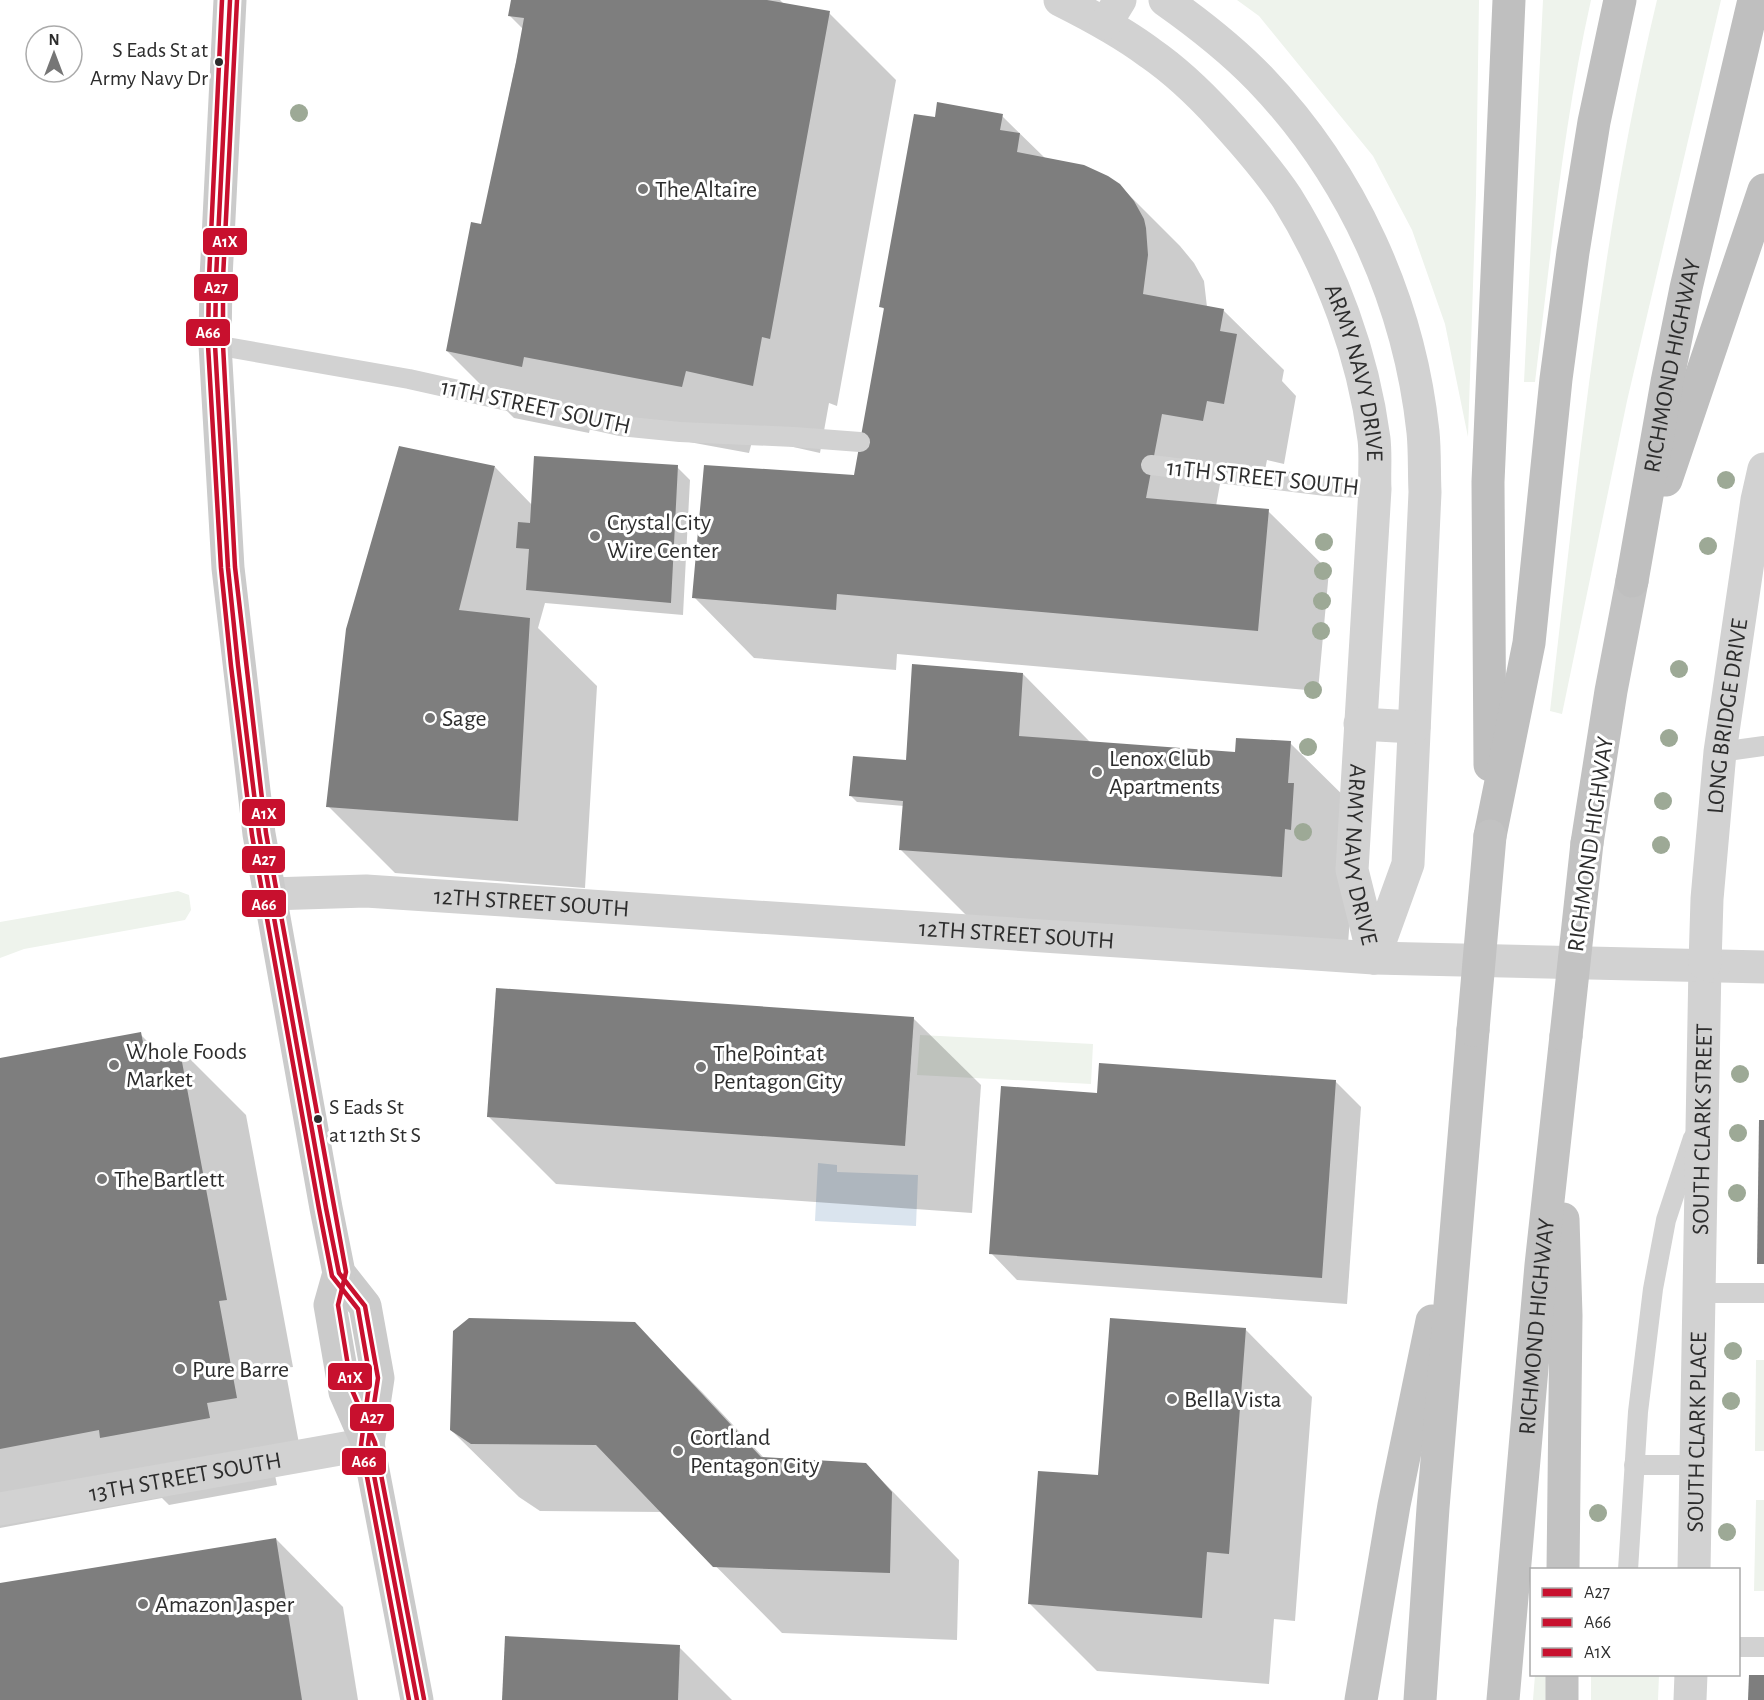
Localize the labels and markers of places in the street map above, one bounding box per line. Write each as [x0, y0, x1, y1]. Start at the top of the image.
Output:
place label: S Eads St at Army Navy Dr [90, 39, 208, 89]
marker: S Eads St at Army Navy Dr [213, 56, 225, 68]
place label: The Altaire [655, 178, 757, 202]
marker: The Altaire [636, 182, 650, 196]
place label: Crystal City Wire Center [607, 511, 719, 563]
marker: Crystal City Wire Center [588, 529, 602, 543]
place label: Sage [442, 707, 487, 731]
marker: Sage [423, 711, 437, 725]
place label: Lenox Club Apartments [1109, 747, 1220, 799]
marker: Lenox Club Apartments [1090, 765, 1104, 779]
place label: Whole Foods Market [126, 1040, 247, 1092]
place label: The Point at Pentagon City [713, 1042, 842, 1094]
marker: Whole Foods Market [107, 1058, 121, 1072]
marker: The Point at Pentagon City [694, 1060, 708, 1074]
place label: S Eads St at 12th St S [329, 1096, 421, 1146]
marker: S Eads St at 12th St S [312, 1113, 324, 1125]
place label: The Bartlett [114, 1168, 225, 1192]
marker: The Bartlett [95, 1172, 109, 1186]
place label: Pure Barre [192, 1358, 289, 1382]
marker: Pure Barre [173, 1362, 187, 1376]
place label: Bella Vista [1184, 1388, 1282, 1412]
marker: Bella Vista [1165, 1392, 1179, 1406]
place label: Cortland Pentagon City [690, 1426, 819, 1478]
marker: Cortland Pentagon City [671, 1444, 685, 1458]
place label: Amazon Jasper [155, 1593, 295, 1617]
marker: Amazon Jasper [136, 1597, 150, 1611]

